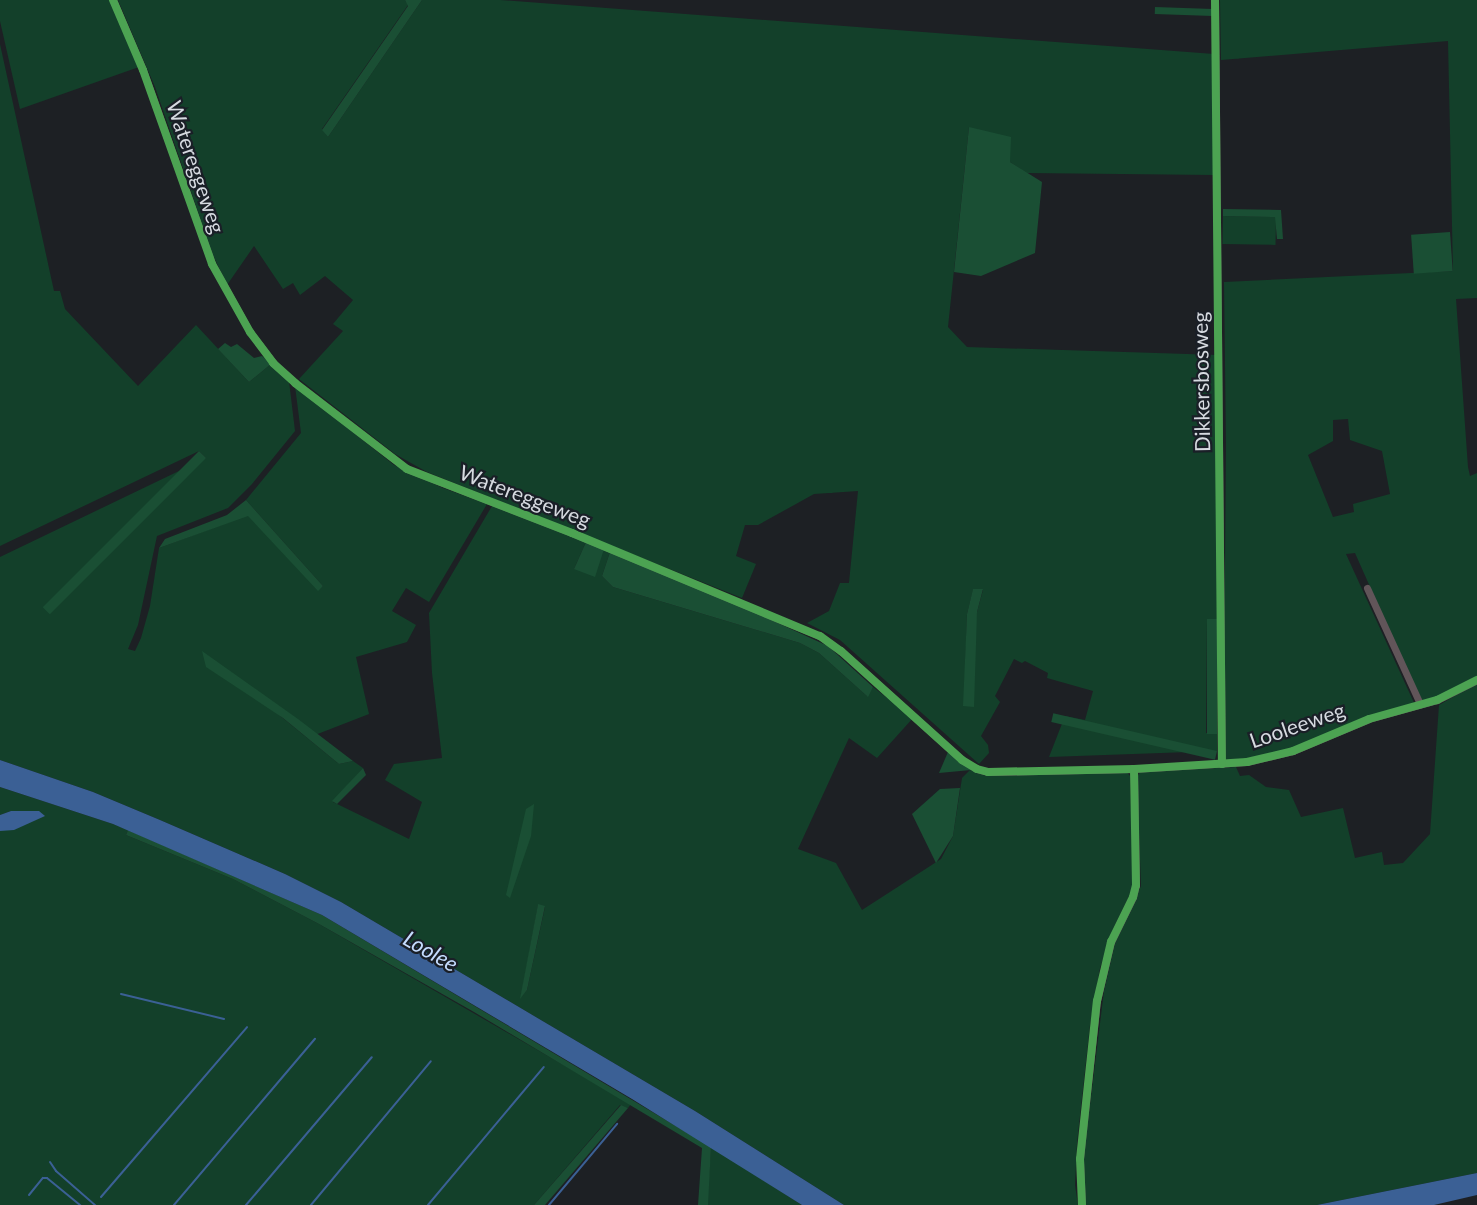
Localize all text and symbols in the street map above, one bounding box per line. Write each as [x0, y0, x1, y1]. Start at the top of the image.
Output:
street label: Watereggeweg [162, 97, 230, 237]
street label: Dikkersbosweg [1187, 312, 1215, 452]
street label: Watereggeweg [456, 459, 594, 533]
street label: Looleeweg [1246, 697, 1348, 753]
water label: Loolee [399, 925, 463, 977]

